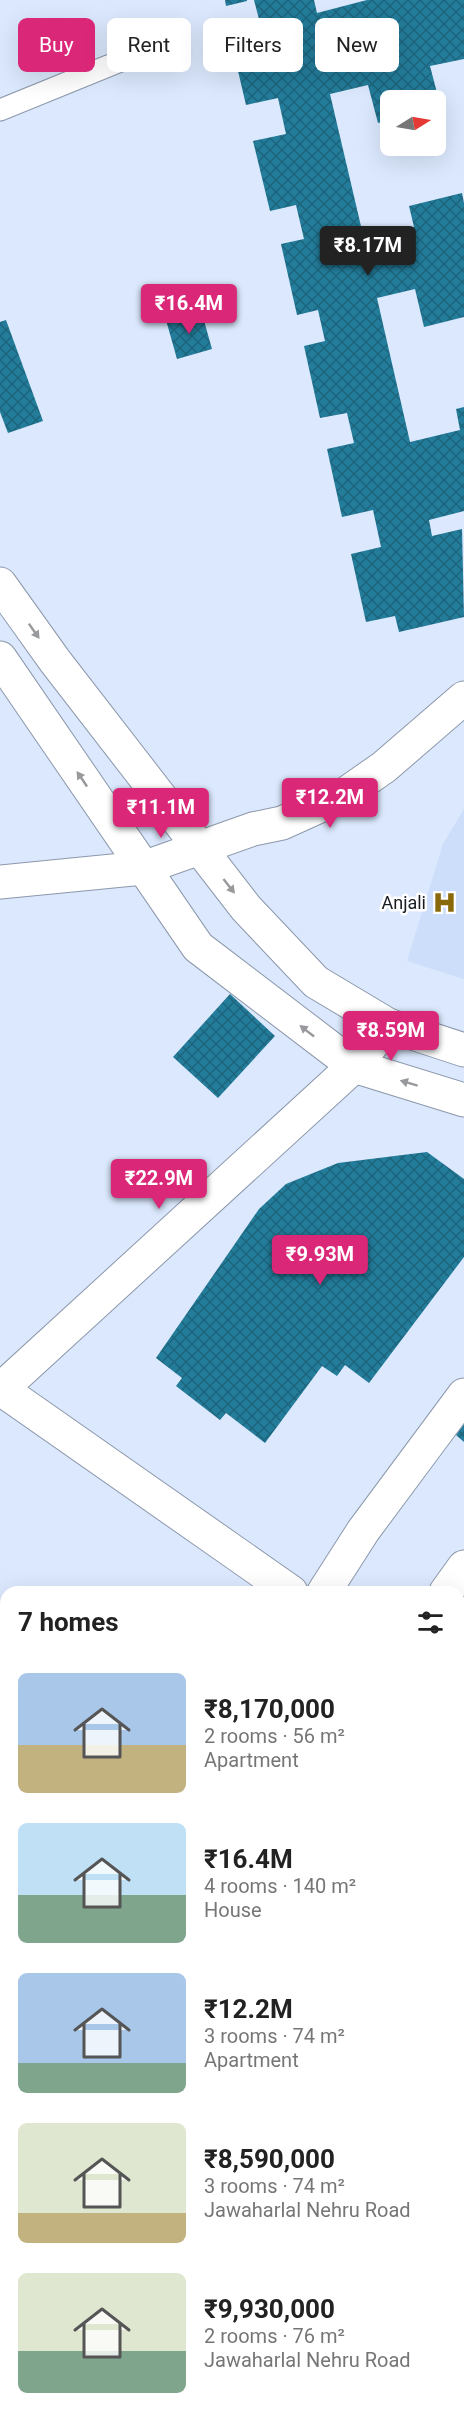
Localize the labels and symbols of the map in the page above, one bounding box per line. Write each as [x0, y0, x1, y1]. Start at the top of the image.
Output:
north arrow [380, 90, 446, 156]
pin: ₹8.17M [319, 226, 417, 277]
pin: ₹16.4M [140, 284, 238, 335]
one-way arrow [28, 623, 40, 639]
one-way arrow [76, 771, 88, 787]
pin: ₹12.2M [281, 778, 379, 829]
pin: ₹11.1M [112, 788, 210, 839]
one-way arrow [223, 878, 235, 894]
hospital icon: Anjali [431, 890, 457, 916]
place label: Anjali [381, 892, 426, 913]
pin: ₹8.59M [342, 1011, 440, 1062]
one-way arrow [300, 1025, 315, 1037]
one-way arrow [400, 1078, 418, 1087]
pin: ₹22.9M [110, 1159, 208, 1210]
pin: ₹9.93M [271, 1235, 369, 1286]

